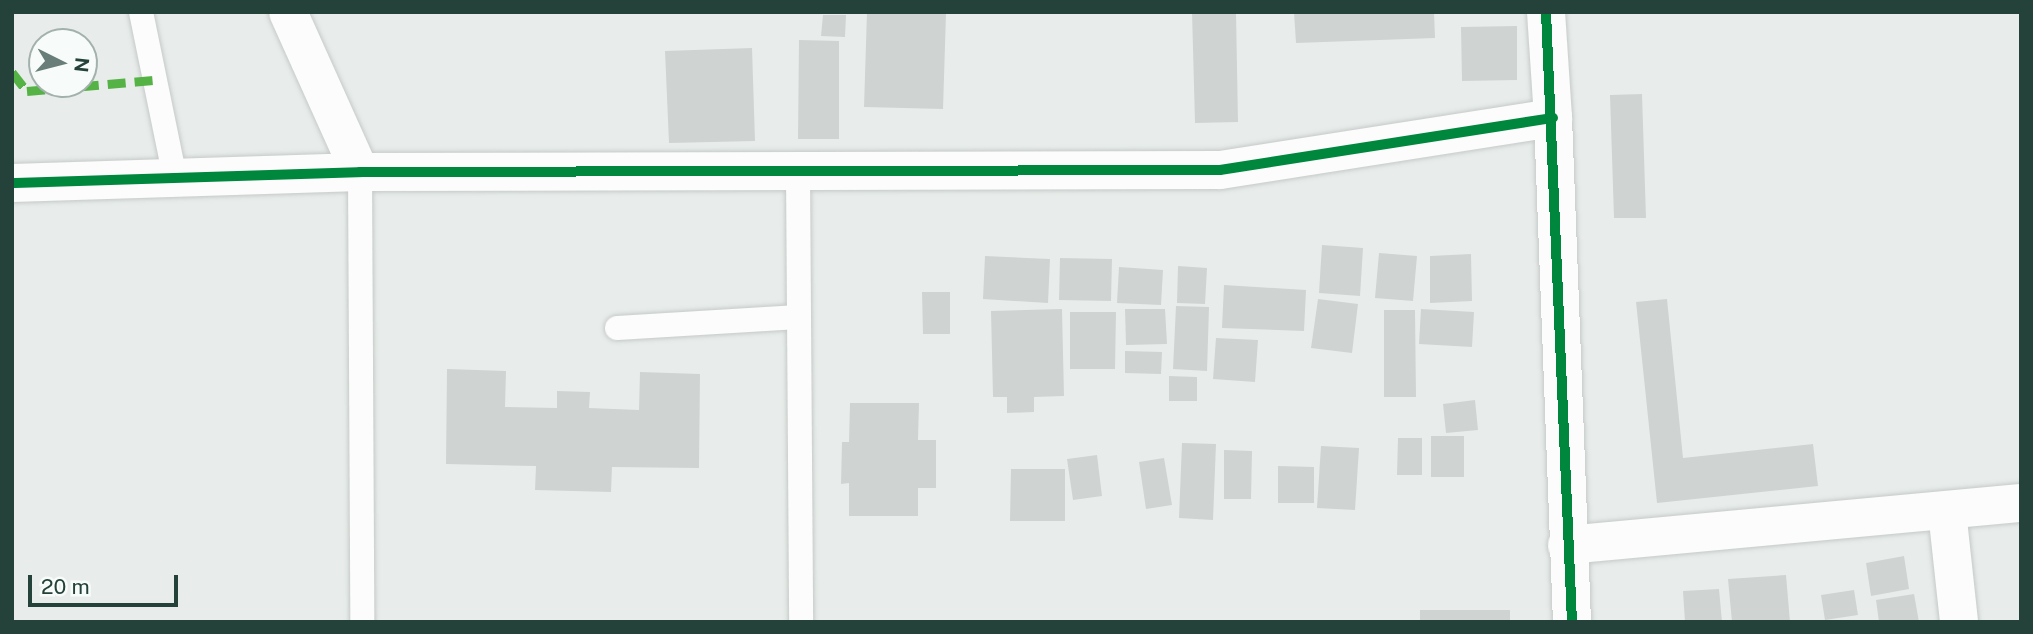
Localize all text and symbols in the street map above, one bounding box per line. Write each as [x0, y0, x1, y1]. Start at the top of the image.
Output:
north arrow [28, 28, 98, 98]
text: N [70, 56, 94, 74]
scale bar [32, 560, 182, 604]
text: 20 m [41, 574, 90, 599]

